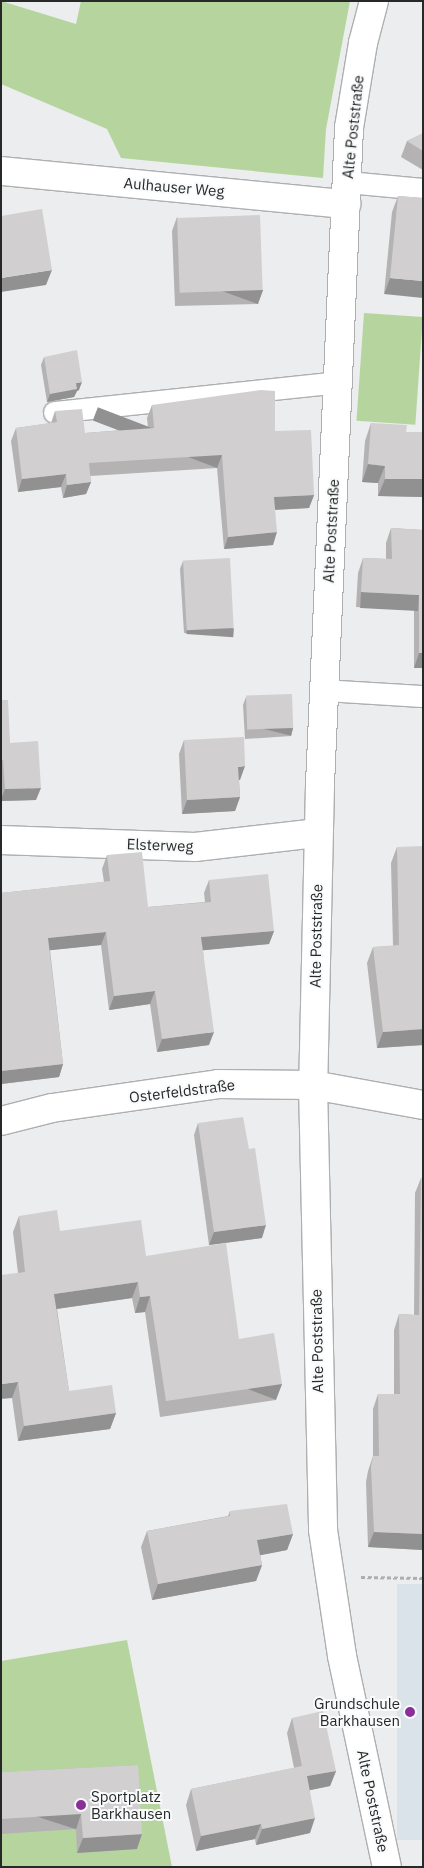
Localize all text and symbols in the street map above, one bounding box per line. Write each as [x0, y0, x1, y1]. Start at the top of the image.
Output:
street label: Alte Poststraße [339, 74, 367, 180]
street label: Aulhauser Weg [123, 174, 225, 200]
street label: Alte Poststraße [319, 479, 343, 583]
street label: Elsterweg [126, 835, 194, 855]
street label: Alte Poststraße [306, 884, 326, 988]
street label: Osterfeldstraße [128, 1076, 236, 1106]
street label: Alte Poststraße [307, 1289, 327, 1393]
place label: Grundschule Barkhausen [314, 1694, 400, 1729]
marker: Grundschule Barkhausen [404, 1706, 416, 1718]
street label: Alte Poststraße [353, 1748, 393, 1854]
place label: Sportplatz Barkhausen [91, 1787, 171, 1822]
marker: Sportplatz Barkhausen [75, 1799, 87, 1811]

